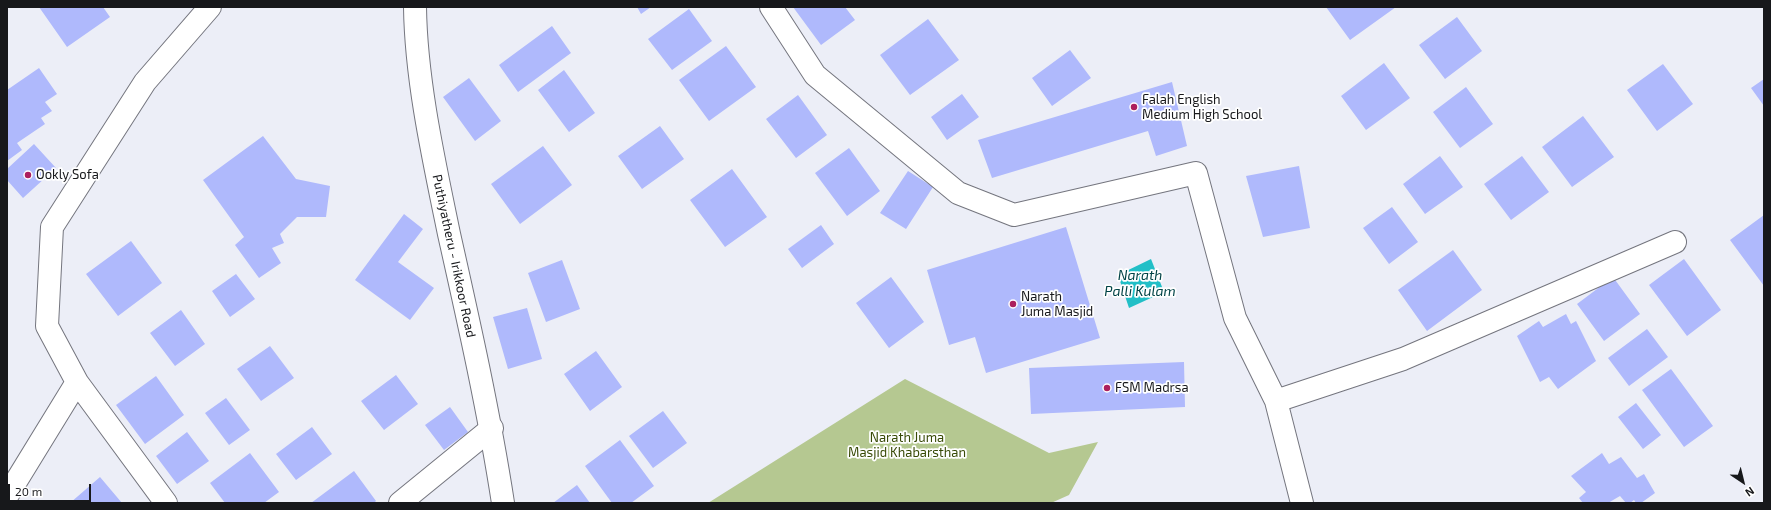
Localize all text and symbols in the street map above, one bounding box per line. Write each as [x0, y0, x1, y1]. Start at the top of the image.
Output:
place label: Falah English Medium High School [1142, 92, 1262, 123]
marker: Falah English Medium High School [1129, 102, 1139, 112]
place label: Ookly Sofa [36, 167, 99, 183]
marker: Ookly Sofa [23, 170, 33, 180]
street label: Puthiyatheru - Irikkoor Road [429, 173, 479, 339]
water label: Narath Palli Kulam [1104, 267, 1176, 300]
place label: Narath Juma Masjid [1021, 289, 1093, 320]
marker: Narath Juma Masjid [1008, 299, 1018, 309]
place label: FSM Madrsa [1115, 380, 1189, 396]
marker: FSM Madrsa [1102, 383, 1112, 393]
park label: Narath Juma Masjid Khabarsthan [848, 430, 966, 461]
north arrow [1723, 462, 1763, 502]
scale bar [10, 476, 93, 502]
text: 20 m [15, 484, 42, 498]
text: N [1743, 485, 1757, 500]

